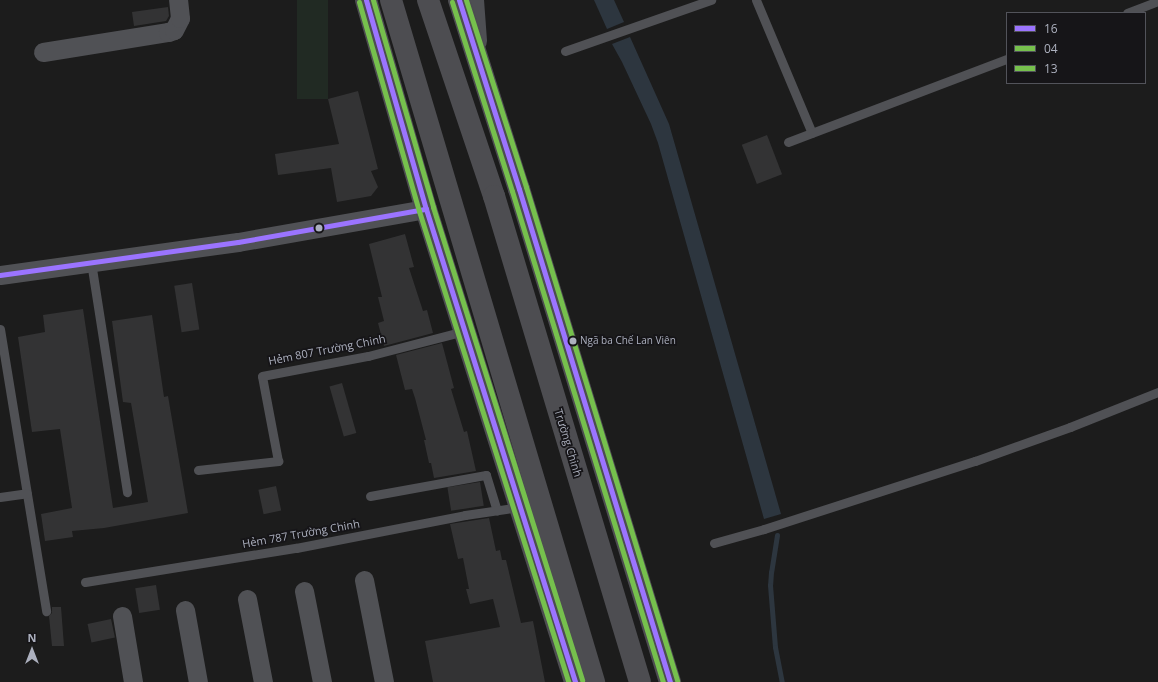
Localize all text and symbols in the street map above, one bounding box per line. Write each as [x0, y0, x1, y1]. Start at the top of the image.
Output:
legend [1006, 12, 1146, 84]
text: 16 [1044, 20, 1058, 37]
text: 04 [1044, 40, 1058, 57]
text: 13 [1044, 60, 1058, 77]
unlabelled marker [314, 223, 324, 233]
street label: Hẻm 807 Trường Chinh [267, 332, 387, 368]
place label: Ngã ba Chế Lan Viên [580, 335, 676, 347]
marker: Ngã ba Chế Lan Viên [568, 336, 578, 346]
street label: Trường Chinh [551, 408, 585, 478]
street label: Hẻm 787 Trường Chinh [241, 517, 361, 551]
north arrow [12, 630, 52, 670]
text: N [28, 630, 36, 645]

